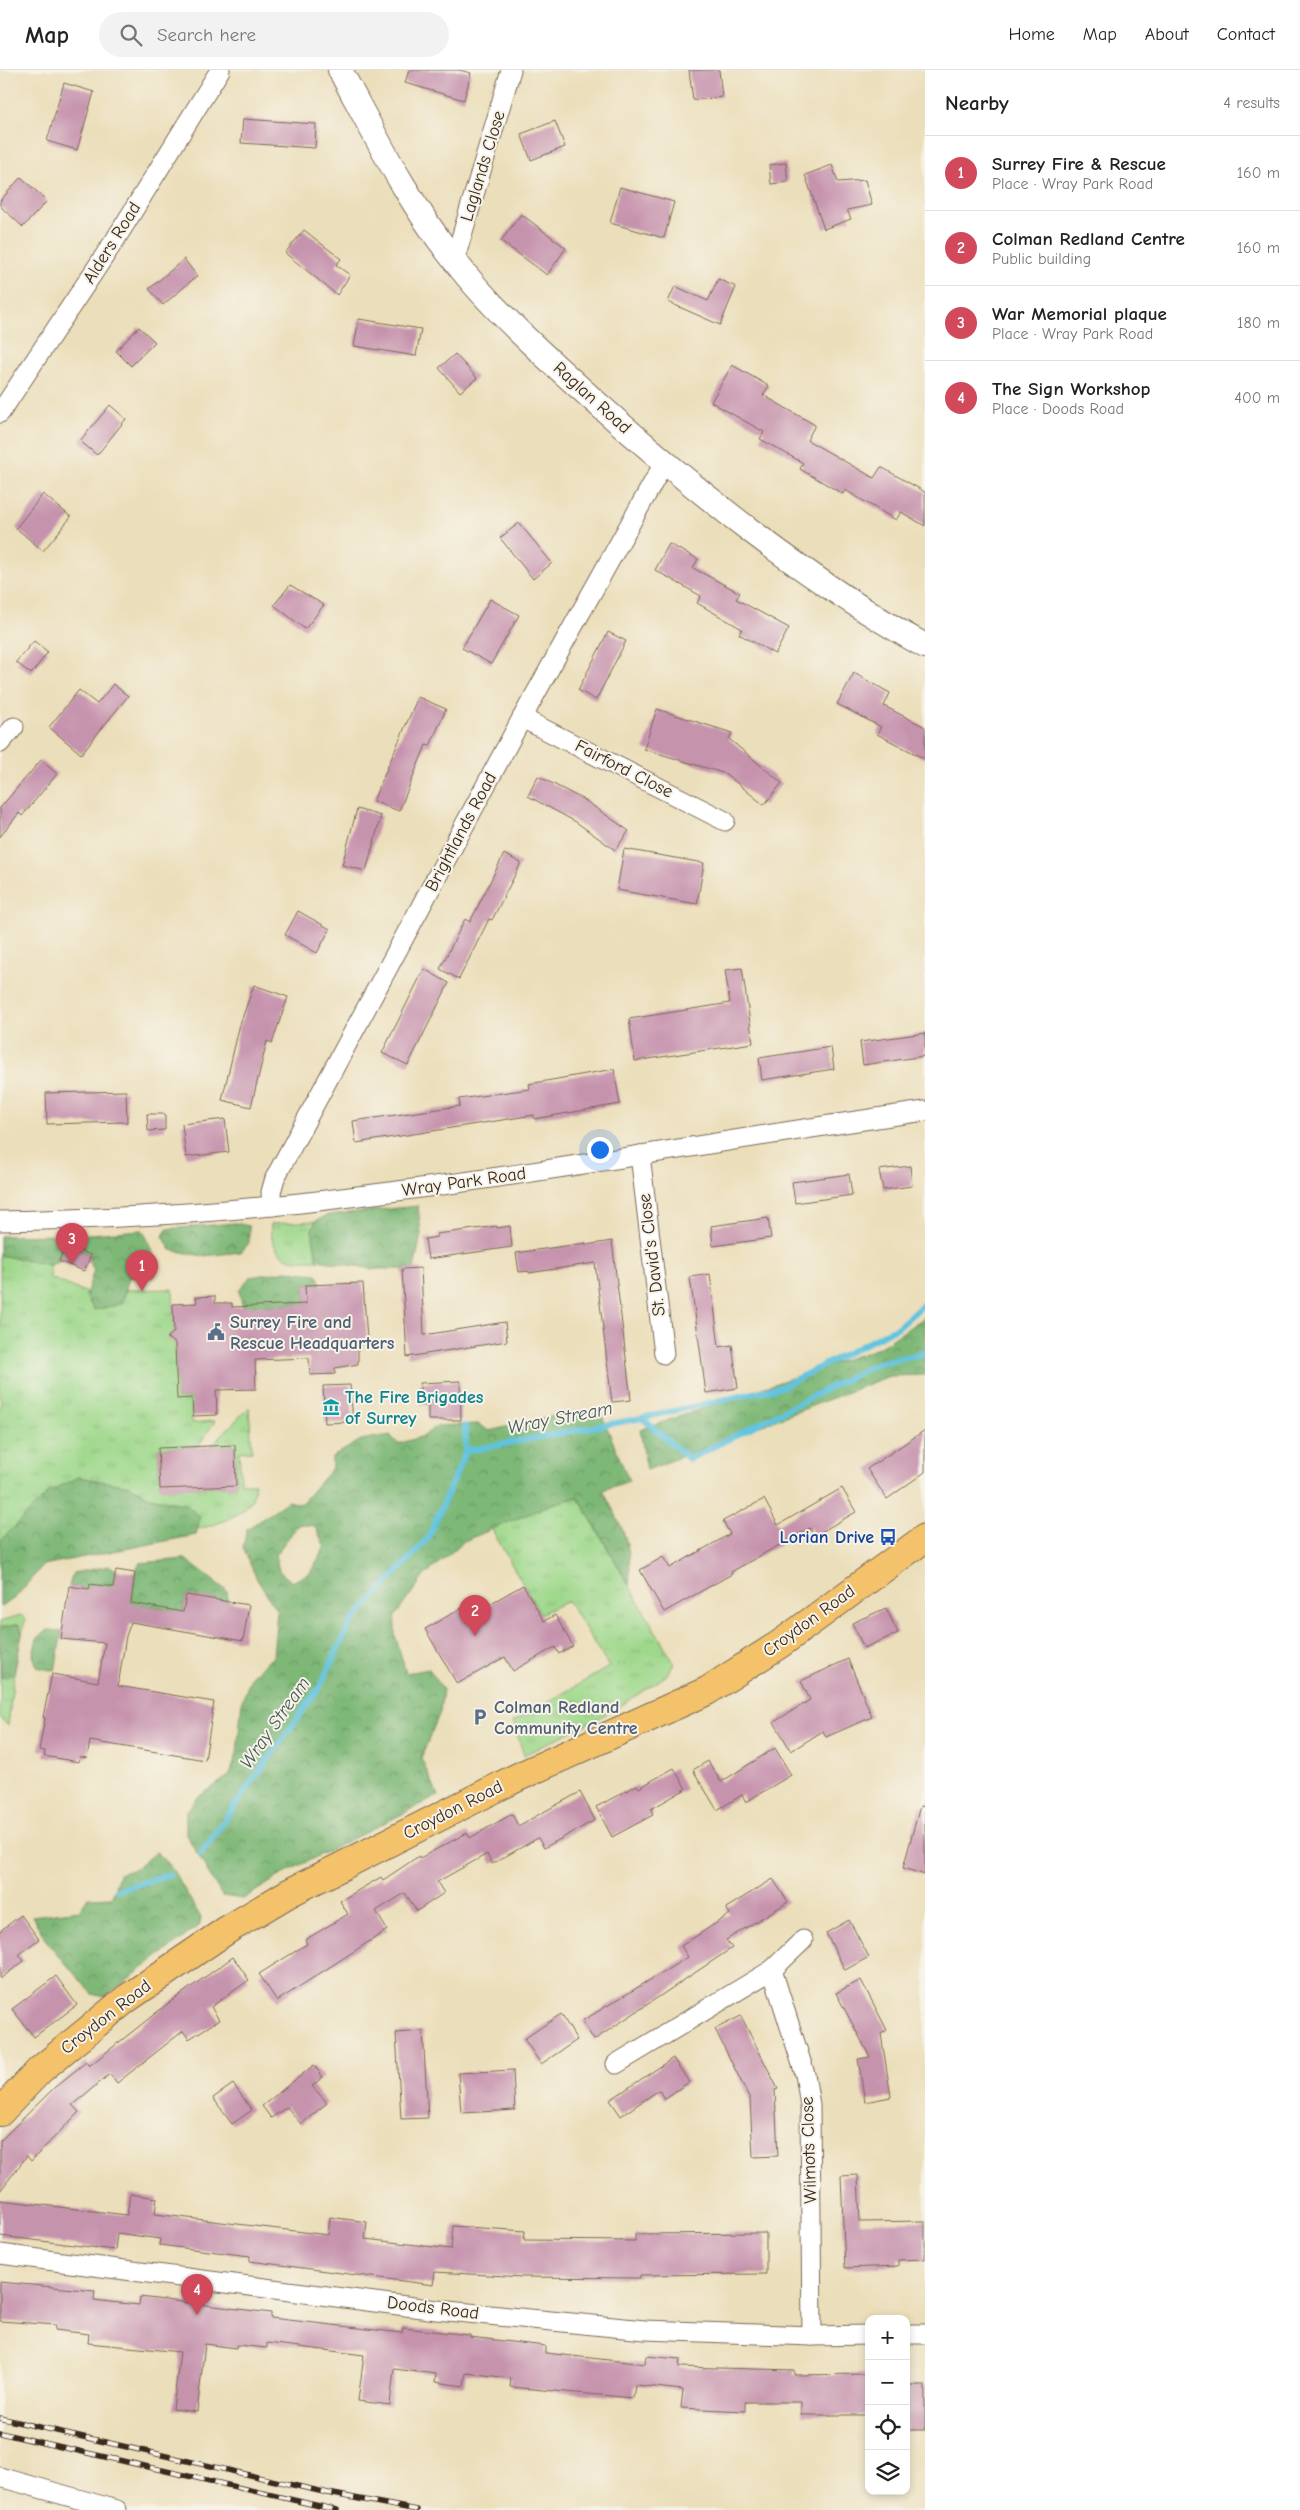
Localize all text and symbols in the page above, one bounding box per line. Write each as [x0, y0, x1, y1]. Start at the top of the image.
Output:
search box [99, 12, 449, 57]
text: Map [25, 21, 69, 49]
icon: search [117, 21, 145, 49]
text: Search here [157, 24, 256, 46]
text: Home [1008, 24, 1055, 45]
text: Map [1083, 24, 1117, 45]
text: About [1145, 24, 1189, 45]
text: Contact [1217, 24, 1275, 45]
text: Nearby [945, 91, 1009, 115]
text: 4 results [1223, 94, 1280, 112]
street label: Laglands Close [456, 108, 510, 224]
text: Surrey Fire & Rescue [992, 153, 1166, 175]
text: 1 [958, 164, 964, 182]
text: 160 m [1237, 164, 1280, 182]
text: Place · Wray Park Road [992, 175, 1153, 193]
street label: Alders Road [79, 198, 145, 288]
text: Colman Redland Centre [992, 228, 1185, 250]
text: 2 [957, 239, 965, 257]
text: 160 m [1237, 239, 1280, 257]
text: Public building [992, 250, 1091, 268]
text: War Memorial plaque [992, 303, 1167, 325]
text: 3 [957, 314, 965, 332]
text: 180 m [1237, 314, 1280, 332]
text: Place · Wray Park Road [992, 325, 1153, 343]
street label: Raglan Road [549, 358, 635, 438]
text: The Sign Workshop [992, 378, 1150, 400]
text: 4 [957, 389, 965, 407]
text: 400 m [1234, 389, 1280, 407]
text: Place · Doods Road [992, 400, 1124, 418]
street label: Fairford Close [572, 735, 676, 803]
street label: Brightlands Road [421, 769, 501, 895]
your location [587, 1137, 613, 1163]
street label: Wray Park Road [401, 1163, 527, 1201]
street label: St. David's Close [634, 1192, 670, 1318]
pin: 3 [56, 1223, 88, 1264]
pin: 1 [126, 1250, 158, 1291]
place label: Surrey Fire and Rescue Headquarters [230, 1312, 395, 1354]
public building icon: Surrey Fire and Rescue Headquarters [206, 1322, 226, 1342]
place label: The Fire Brigades of Surrey [345, 1387, 484, 1429]
museum icon: The Fire Brigades of Surrey [321, 1397, 341, 1417]
water label: Wray Stream [506, 1397, 614, 1439]
place label: Lorian Drive [779, 1527, 874, 1548]
bus stop icon: Lorian Drive [878, 1527, 898, 1547]
street label: Croydon Road [759, 1580, 859, 1662]
pin: 2 [459, 1595, 491, 1636]
water label: Wray Stream [235, 1673, 315, 1773]
place label: Colman Redland Community Centre [494, 1697, 638, 1739]
parking icon: Colman Redland Community Centre [470, 1707, 490, 1727]
street label: Croydon Road [400, 1776, 506, 1844]
street label: Croydon Road [57, 1975, 155, 2059]
street label: Wilmots Close [797, 2096, 821, 2204]
pin: 4 [181, 2274, 213, 2315]
street label: Doods Road [386, 2292, 480, 2324]
map controls [865, 2315, 910, 2495]
button: + [865, 2315, 910, 2360]
button: − [865, 2360, 910, 2405]
button: locate [865, 2405, 910, 2450]
button: layers [865, 2450, 910, 2495]

